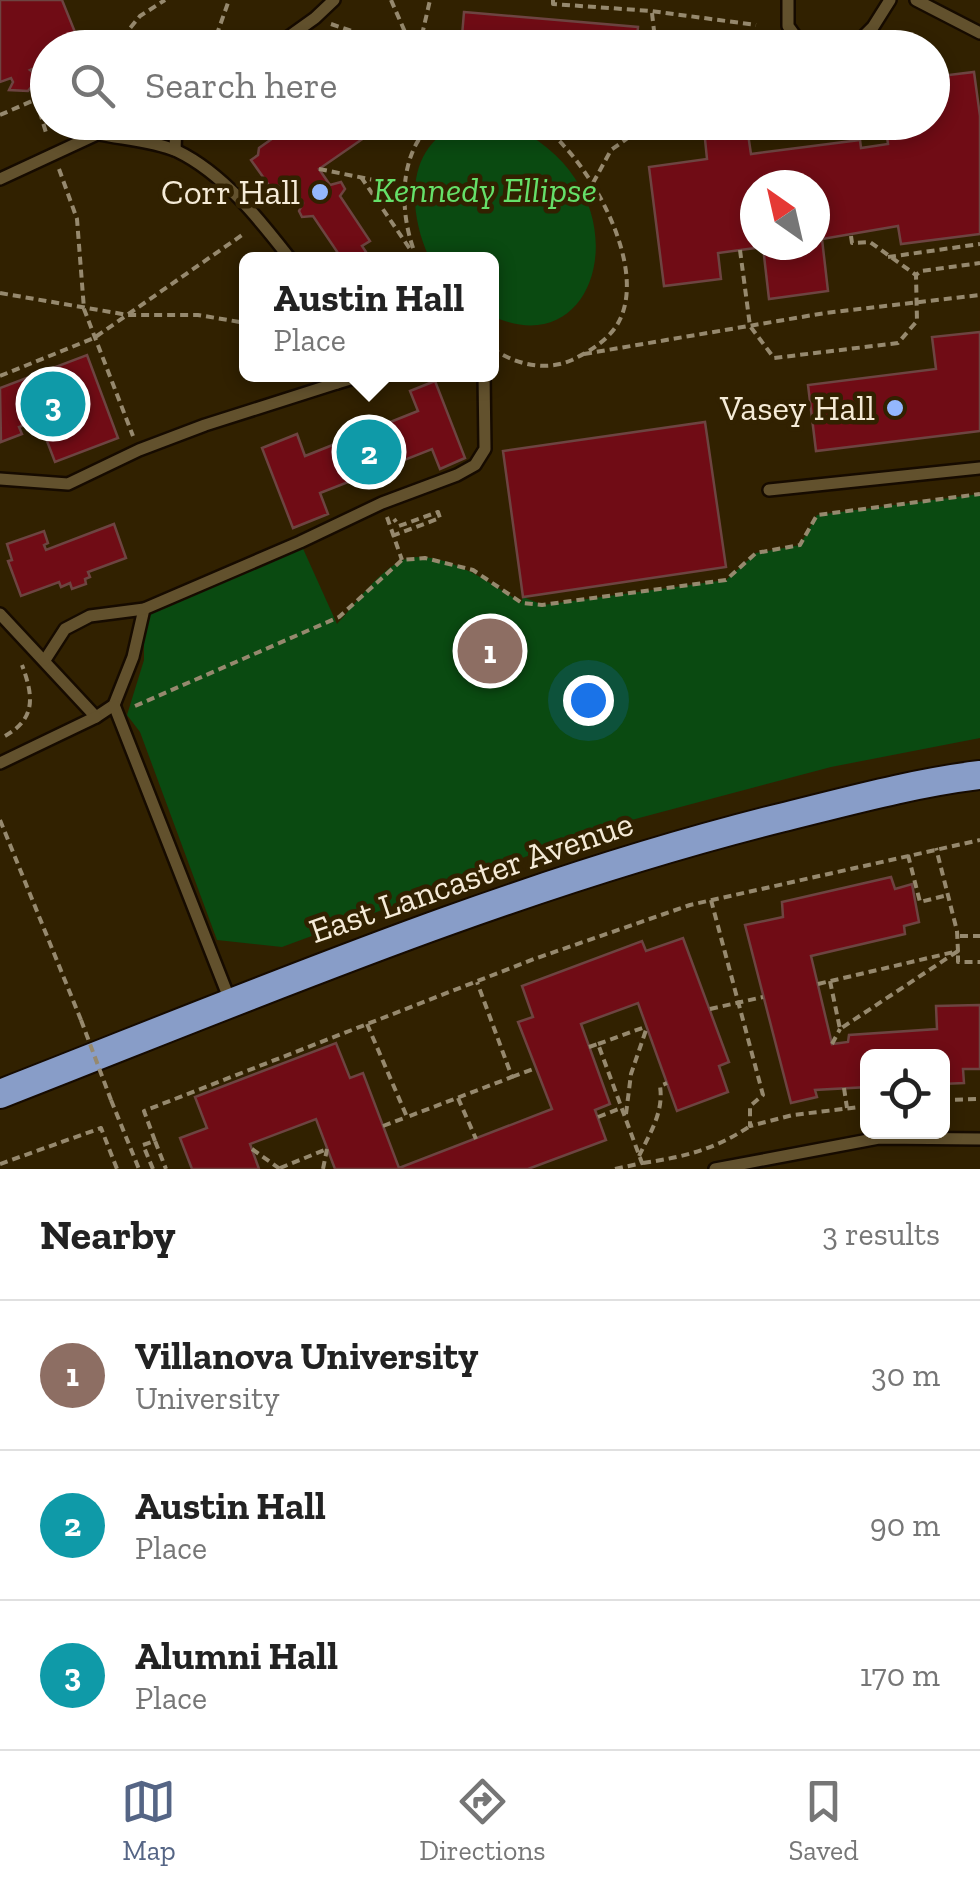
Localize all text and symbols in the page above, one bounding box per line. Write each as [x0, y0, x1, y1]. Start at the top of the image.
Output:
search box [30, 30, 950, 140]
icon: search [65, 58, 120, 113]
text: Search here [145, 62, 337, 108]
park label: Kennedy Ellipse [373, 169, 597, 211]
north arrow [740, 170, 830, 260]
place label: Corr Hall [161, 171, 300, 213]
marker: Corr Hall [309, 181, 331, 203]
popup [239, 252, 499, 382]
text: Austin Hall [274, 275, 464, 321]
text: Place [274, 321, 346, 359]
pin: 3 [20, 366, 86, 442]
place label: Vasey Hall [719, 387, 875, 429]
marker: Vasey Hall [884, 397, 906, 419]
pin: 2 [336, 414, 402, 490]
pin: 1 [458, 614, 522, 688]
your location [563, 675, 614, 726]
street label: East Lancaster Avenue [304, 802, 638, 952]
map controls [860, 1049, 950, 1139]
button: locate [860, 1049, 950, 1139]
text: Nearby [40, 1209, 176, 1260]
text: 3 results [822, 1215, 940, 1253]
text: Villanova University [135, 1333, 478, 1379]
text: 1 [66, 1356, 79, 1394]
text: 30 m [871, 1356, 940, 1394]
text: University [135, 1379, 280, 1417]
text: Austin Hall [135, 1483, 326, 1529]
text: 2 [64, 1506, 81, 1544]
text: 90 m [870, 1506, 940, 1544]
text: Place [135, 1529, 207, 1567]
text: Alumni Hall [135, 1633, 338, 1679]
text: 3 [64, 1656, 81, 1694]
text: 170 m [860, 1656, 940, 1694]
text: Place [135, 1679, 207, 1717]
tab: Map [121, 1774, 176, 1867]
tab: Directions [419, 1774, 546, 1867]
tab: Saved [788, 1774, 859, 1867]

